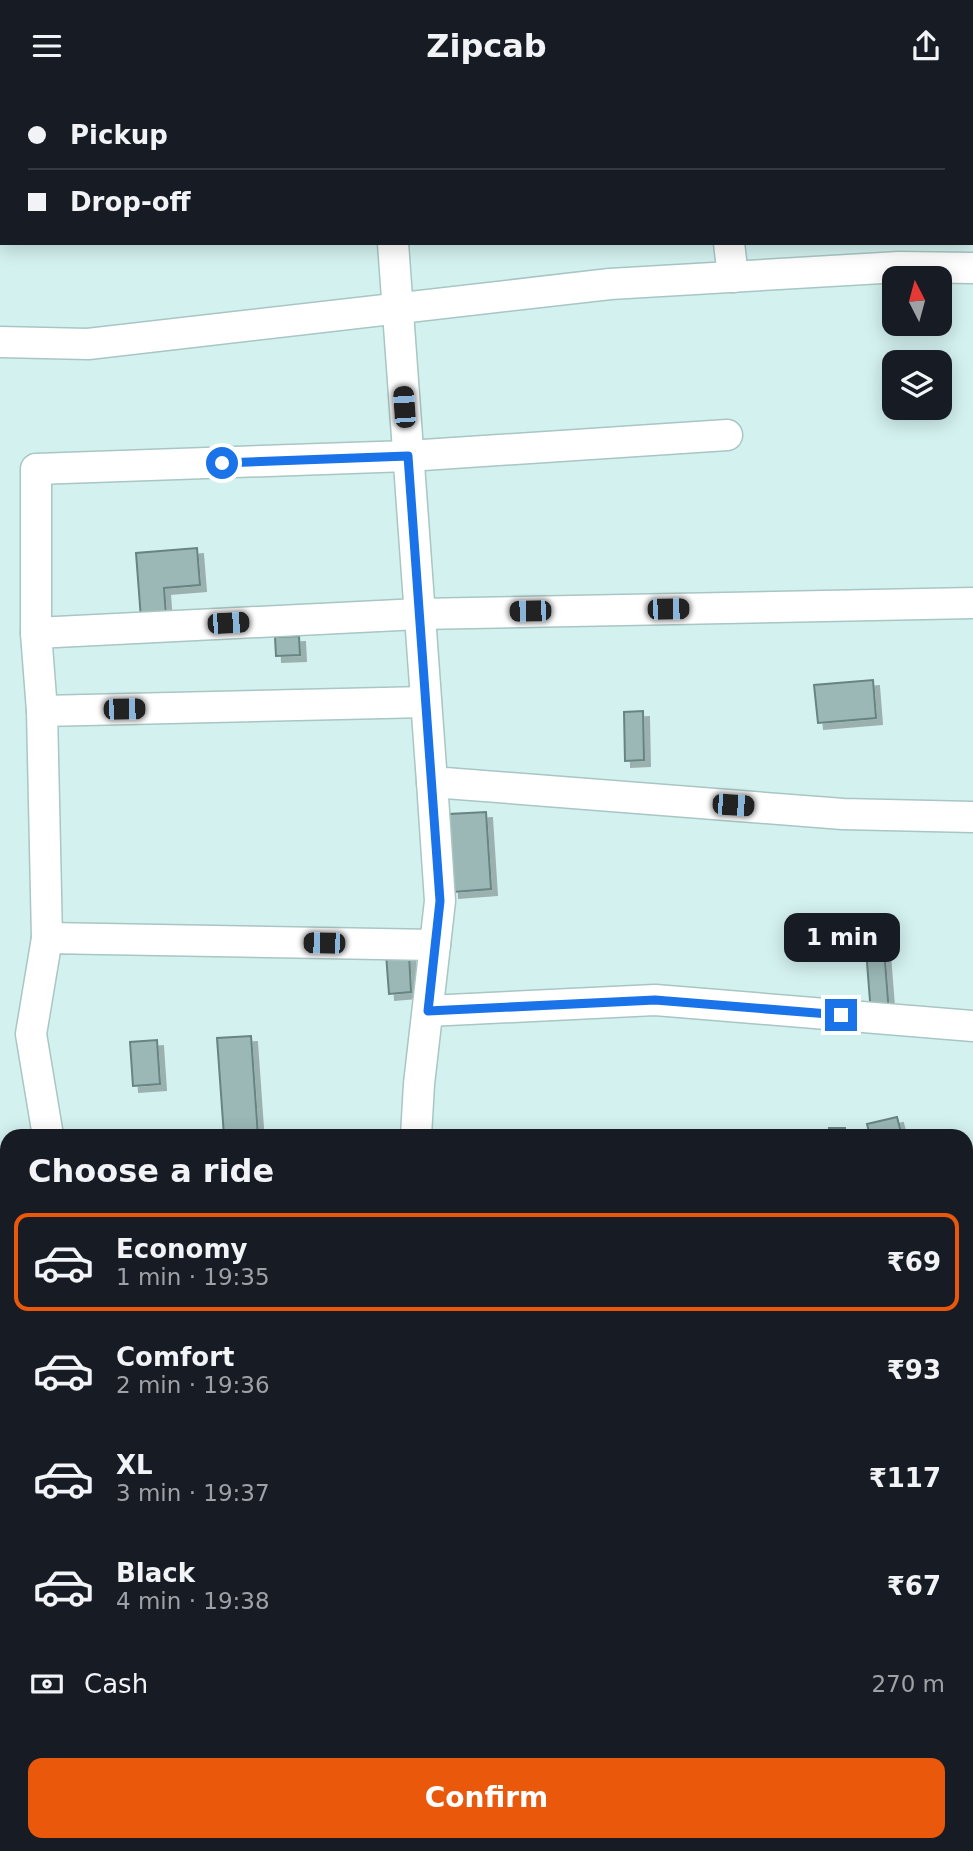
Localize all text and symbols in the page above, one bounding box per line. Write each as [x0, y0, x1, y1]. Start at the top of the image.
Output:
icon: menu [28, 27, 66, 65]
text: Zipcab [426, 27, 547, 65]
icon: share [907, 27, 945, 65]
text: Pickup [70, 120, 168, 150]
text: Drop-off [70, 187, 191, 217]
north arrow [882, 266, 952, 336]
map controls [882, 266, 952, 420]
button: layers [882, 350, 952, 420]
car [393, 385, 416, 429]
route start [206, 447, 238, 479]
car [647, 598, 690, 620]
car [509, 600, 552, 622]
car [207, 611, 250, 635]
car [103, 698, 146, 720]
car [712, 793, 755, 817]
callout: 1 min [783, 913, 899, 963]
text: 1 min [806, 924, 878, 950]
car [303, 932, 346, 954]
route end [825, 999, 857, 1031]
text: Choose a ride [28, 1152, 274, 1190]
icon: car [32, 1231, 95, 1294]
text: Economy [116, 1234, 247, 1264]
text: ₹69 [887, 1247, 941, 1277]
text: 1 min · 19:35 [116, 1264, 270, 1290]
icon: car [32, 1339, 95, 1402]
text: Comfort [116, 1342, 234, 1372]
text: ₹93 [887, 1355, 941, 1385]
text: 2 min · 19:36 [116, 1372, 270, 1398]
icon: car [32, 1447, 95, 1510]
text: XL [116, 1450, 153, 1480]
text: ₹117 [869, 1463, 941, 1493]
text: 3 min · 19:37 [116, 1480, 270, 1506]
icon: car [32, 1555, 95, 1618]
text: Black [116, 1558, 195, 1588]
text: ₹67 [887, 1571, 941, 1601]
text: 4 min · 19:38 [116, 1588, 270, 1614]
icon: cash [28, 1665, 66, 1703]
text: Cash [84, 1669, 148, 1699]
text: 270 m [871, 1671, 945, 1697]
button: Confirm [28, 1758, 945, 1838]

